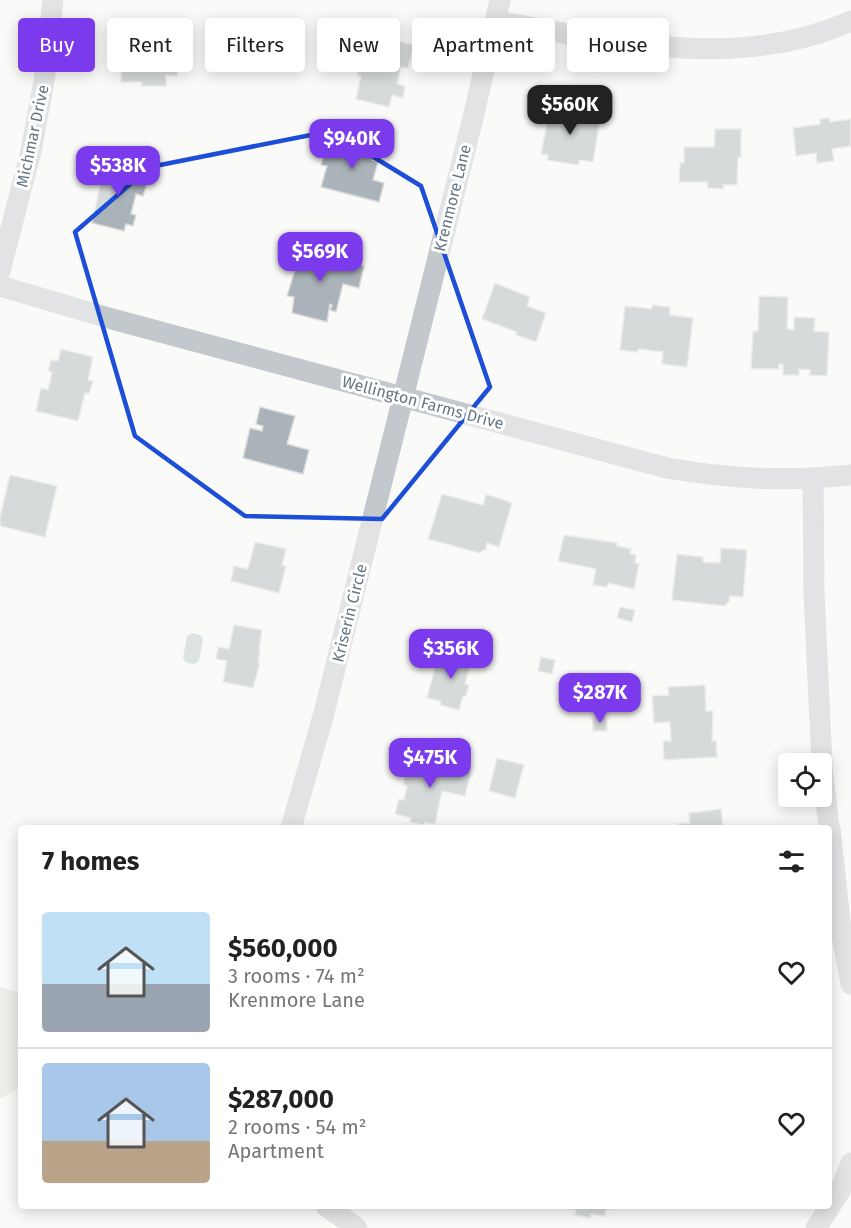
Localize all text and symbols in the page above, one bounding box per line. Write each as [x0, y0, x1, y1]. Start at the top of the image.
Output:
chip: Buy [18, 18, 95, 72]
chip: Rent [107, 18, 193, 72]
chip: Filters [205, 18, 305, 72]
chip: New [317, 18, 400, 72]
chip: Apartment [412, 18, 555, 72]
chip: House [567, 18, 669, 72]
street label: Michmar Drive [12, 83, 53, 189]
pin: $560K [528, 85, 612, 136]
text: $560K [541, 92, 599, 116]
pin: $940K [310, 119, 394, 170]
text: $940K [323, 126, 381, 150]
street label: Krenmore Lane [430, 143, 475, 254]
pin: $538K [76, 146, 160, 197]
text: $538K [90, 153, 146, 177]
pin: $569K [278, 232, 362, 283]
text: $569K [292, 239, 348, 263]
street label: Wellington Farms Drive [340, 372, 506, 433]
street label: Kriserin Circle [328, 562, 371, 664]
pin: $356K [409, 629, 493, 680]
text: $356K [423, 636, 479, 660]
pin: $287K [558, 673, 642, 724]
text: $287K [573, 680, 627, 704]
pin: $475K [388, 738, 472, 789]
text: $475K [403, 745, 457, 769]
map controls [778, 753, 832, 807]
button: locate [778, 753, 832, 807]
icon: filters [775, 845, 808, 878]
text: 7 homes [42, 846, 139, 877]
text: $560,000 [228, 933, 338, 964]
icon: home [90, 936, 162, 1008]
icon: heart [775, 956, 808, 989]
text: 3 rooms · 74 m² [228, 964, 365, 988]
text: Krenmore Lane [228, 988, 365, 1012]
text: $287,000 [228, 1084, 334, 1115]
icon: home [90, 1087, 162, 1159]
icon: heart [775, 1107, 808, 1140]
text: 2 rooms · 54 m² [228, 1115, 367, 1139]
text: Apartment [228, 1139, 324, 1163]

